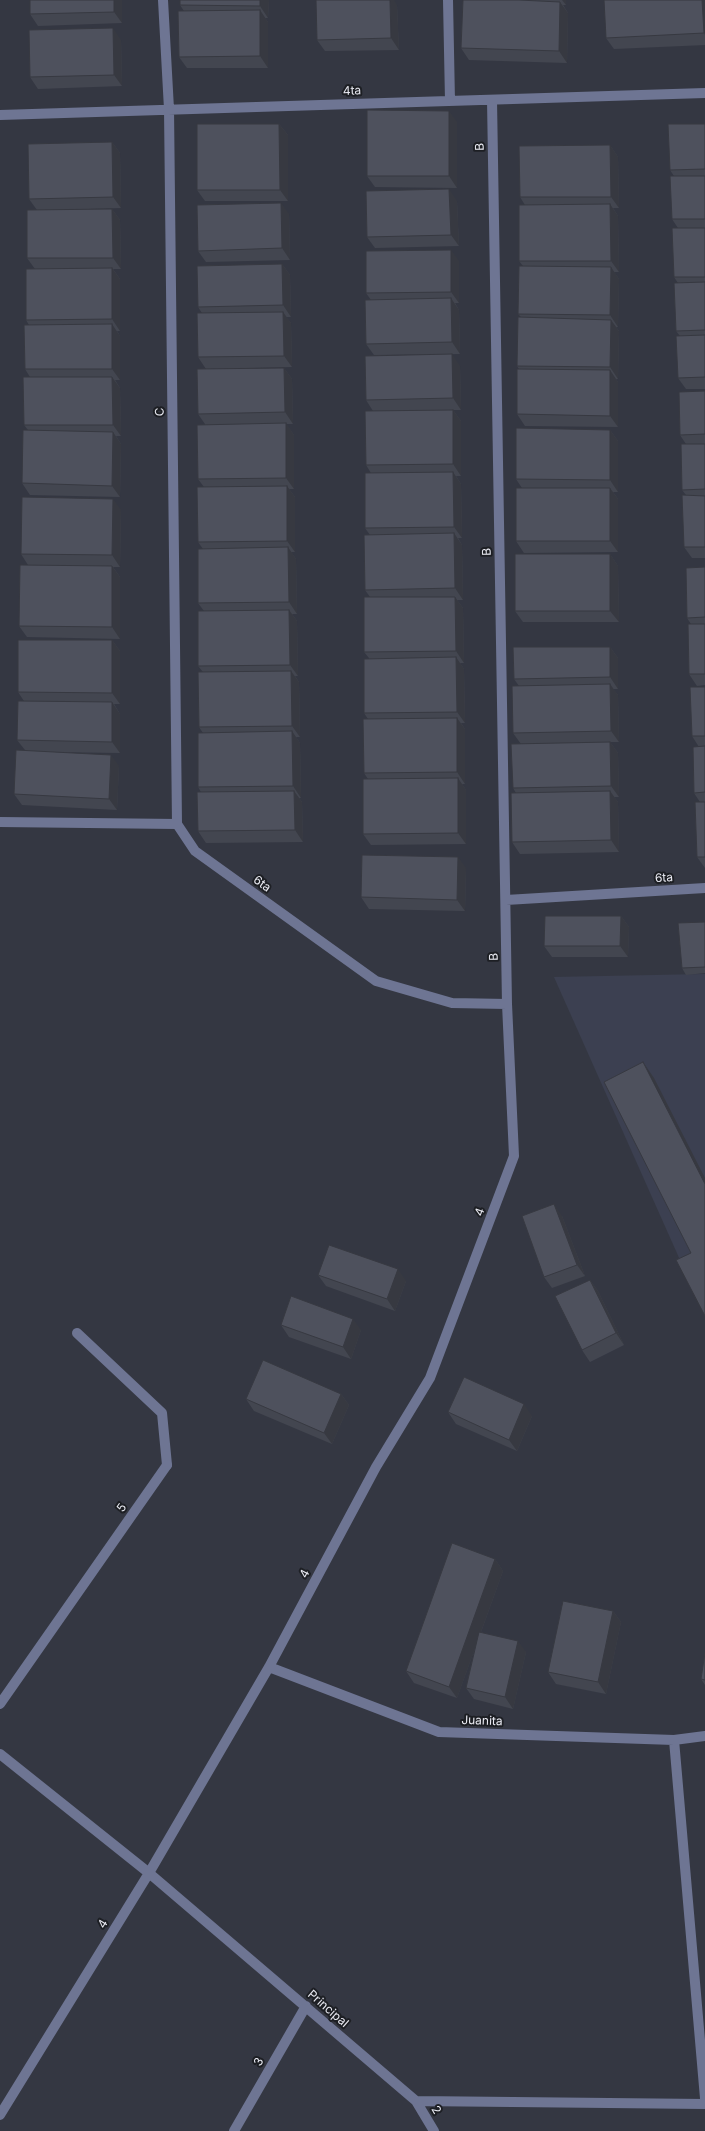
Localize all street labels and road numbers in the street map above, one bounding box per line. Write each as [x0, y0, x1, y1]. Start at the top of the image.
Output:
street label: 4ta [343, 83, 361, 99]
street label: B [473, 143, 487, 151]
street label: C [153, 407, 167, 417]
street label: B [480, 548, 494, 556]
street label: 6ta [654, 870, 674, 886]
street label: 6ta [250, 873, 274, 895]
street label: B [487, 953, 501, 961]
street label: 4 [472, 1206, 488, 1218]
street label: 5 [114, 1501, 130, 1515]
street label: 4 [297, 1567, 313, 1581]
street label: Juanita [461, 1713, 503, 1729]
street label: 4 [95, 1917, 111, 1931]
street label: Principal [305, 1987, 351, 2031]
street label: 3 [251, 2055, 267, 2069]
street label: 2 [428, 2103, 444, 2117]

